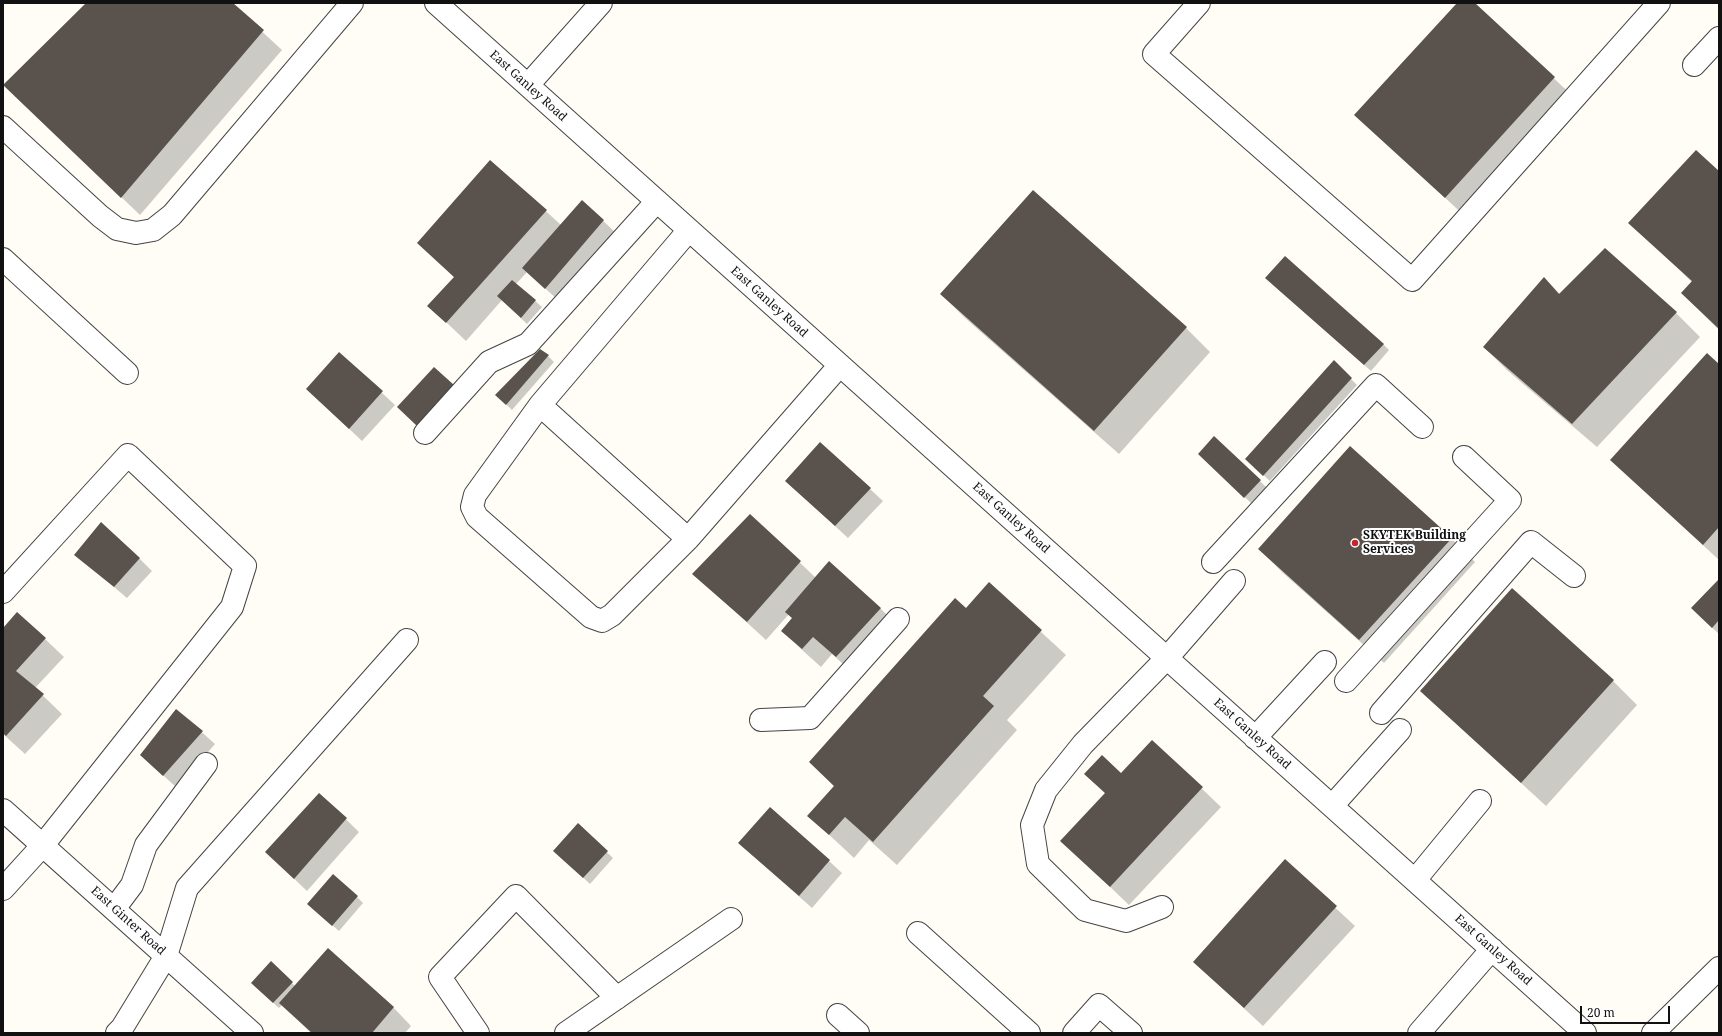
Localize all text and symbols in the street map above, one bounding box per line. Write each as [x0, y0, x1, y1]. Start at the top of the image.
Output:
street label: East Ganley Road [486, 48, 570, 124]
street label: East Ganley Road [727, 264, 811, 340]
street label: East Ganley Road [969, 480, 1053, 556]
place label: SKYTEK Building Services [1363, 529, 1466, 557]
marker: SKYTEK Building Services [1350, 538, 1360, 548]
street label: East Ganley Road [1210, 696, 1294, 772]
street label: East Ginter Road [88, 884, 168, 958]
street label: East Ganley Road [1451, 912, 1535, 988]
scale bar [1582, 998, 1672, 1024]
text: 20 m [1587, 1004, 1615, 1021]

